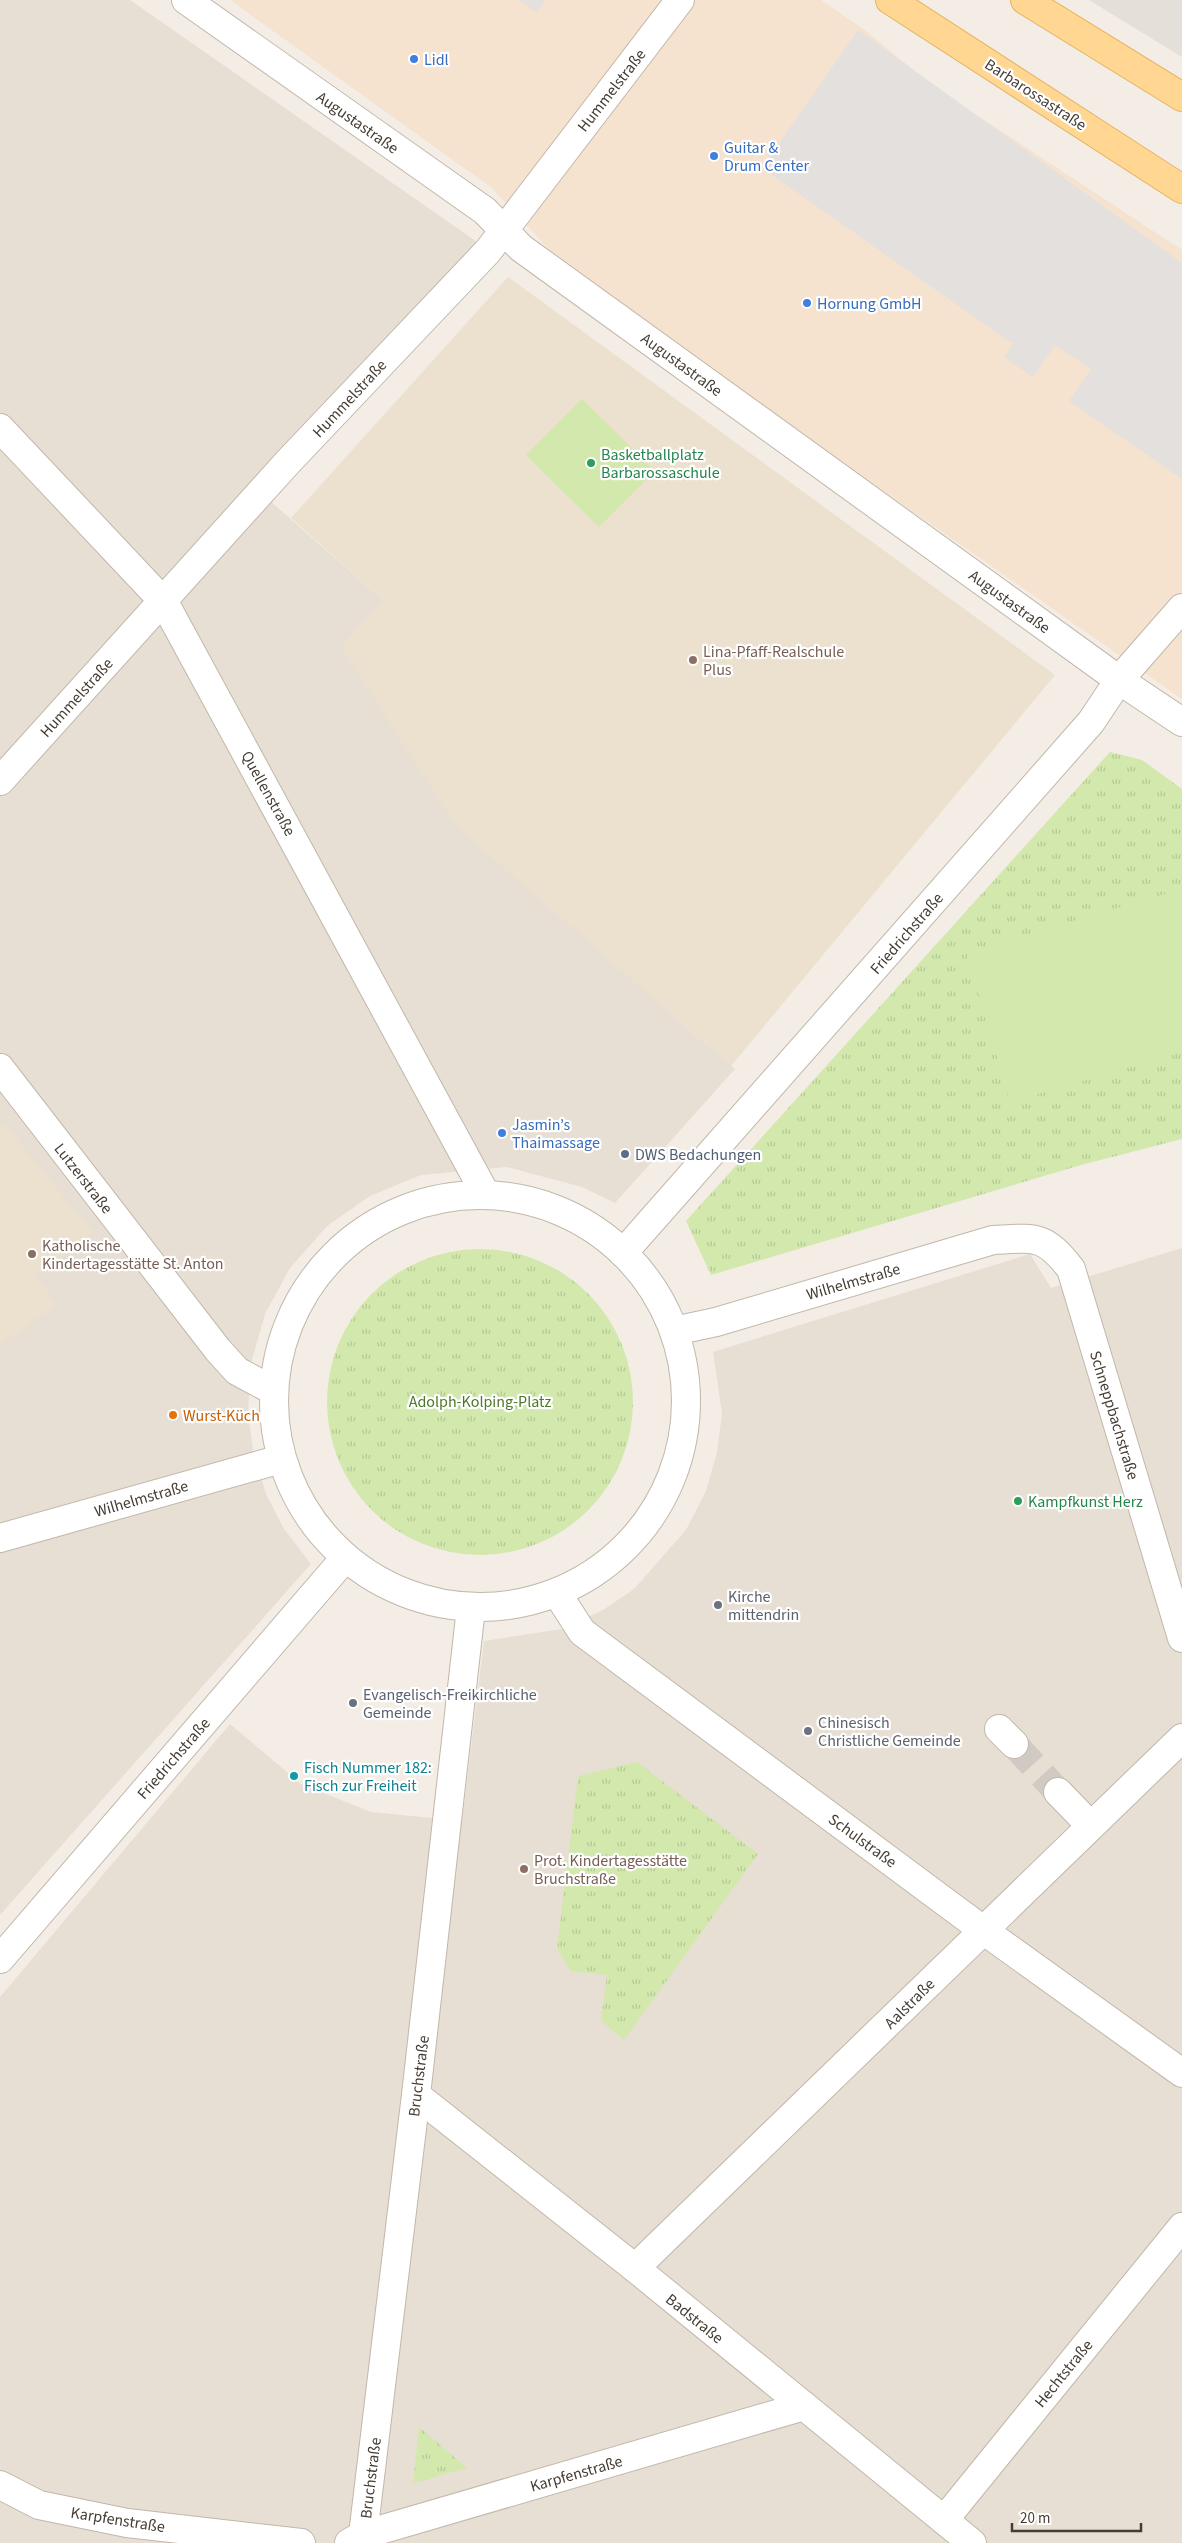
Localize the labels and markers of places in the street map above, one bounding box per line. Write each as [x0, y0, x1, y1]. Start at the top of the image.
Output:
place label: Lidl [424, 49, 449, 71]
marker: Lidl [408, 53, 420, 65]
place label: Guitar & Drum Center [724, 137, 810, 177]
marker: Guitar & Drum Center [708, 150, 720, 162]
place label: Hornung GmbH [817, 293, 922, 315]
marker: Hornung GmbH [801, 297, 813, 309]
place label: Basketballplatz Barbarossaschule [601, 444, 720, 484]
marker: Basketballplatz Barbarossaschule [585, 457, 597, 469]
place label: Lina-Pfaff-Realschule Plus [703, 641, 844, 681]
marker: Lina-Pfaff-Realschule Plus [687, 654, 699, 666]
place label: Jasmin’s Thaimassage [512, 1114, 600, 1154]
marker: Jasmin’s Thaimassage [496, 1127, 508, 1139]
place label: DWS Bedachungen [635, 1144, 761, 1166]
marker: DWS Bedachungen [619, 1148, 631, 1160]
place label: Katholische Kindertagesstätte St. Anton [42, 1235, 224, 1275]
marker: Katholische Kindertagesstätte St. Anton [26, 1248, 38, 1260]
place label: Wurst-Küch [183, 1405, 260, 1427]
marker: Wurst-Küch [167, 1409, 179, 1421]
place label: Kampfkunst Herz [1028, 1491, 1143, 1513]
marker: Kampfkunst Herz [1012, 1495, 1024, 1507]
place label: Kirche mittendrin [728, 1586, 799, 1626]
marker: Kirche mittendrin [712, 1599, 724, 1611]
place label: Evangelisch-Freikirchliche Gemeinde [363, 1684, 537, 1724]
marker: Evangelisch-Freikirchliche Gemeinde [347, 1697, 359, 1709]
place label: Chinesisch Christliche Gemeinde [818, 1712, 961, 1752]
marker: Chinesisch Christliche Gemeinde [802, 1725, 814, 1737]
place label: Fisch Nummer 182: Fisch zur Freiheit [304, 1757, 432, 1797]
marker: Fisch Nummer 182: Fisch zur Freiheit [288, 1770, 300, 1782]
place label: Prot. Kindertagesstätte Bruchstraße [534, 1850, 687, 1890]
marker: Prot. Kindertagesstätte Bruchstraße [518, 1863, 530, 1875]

